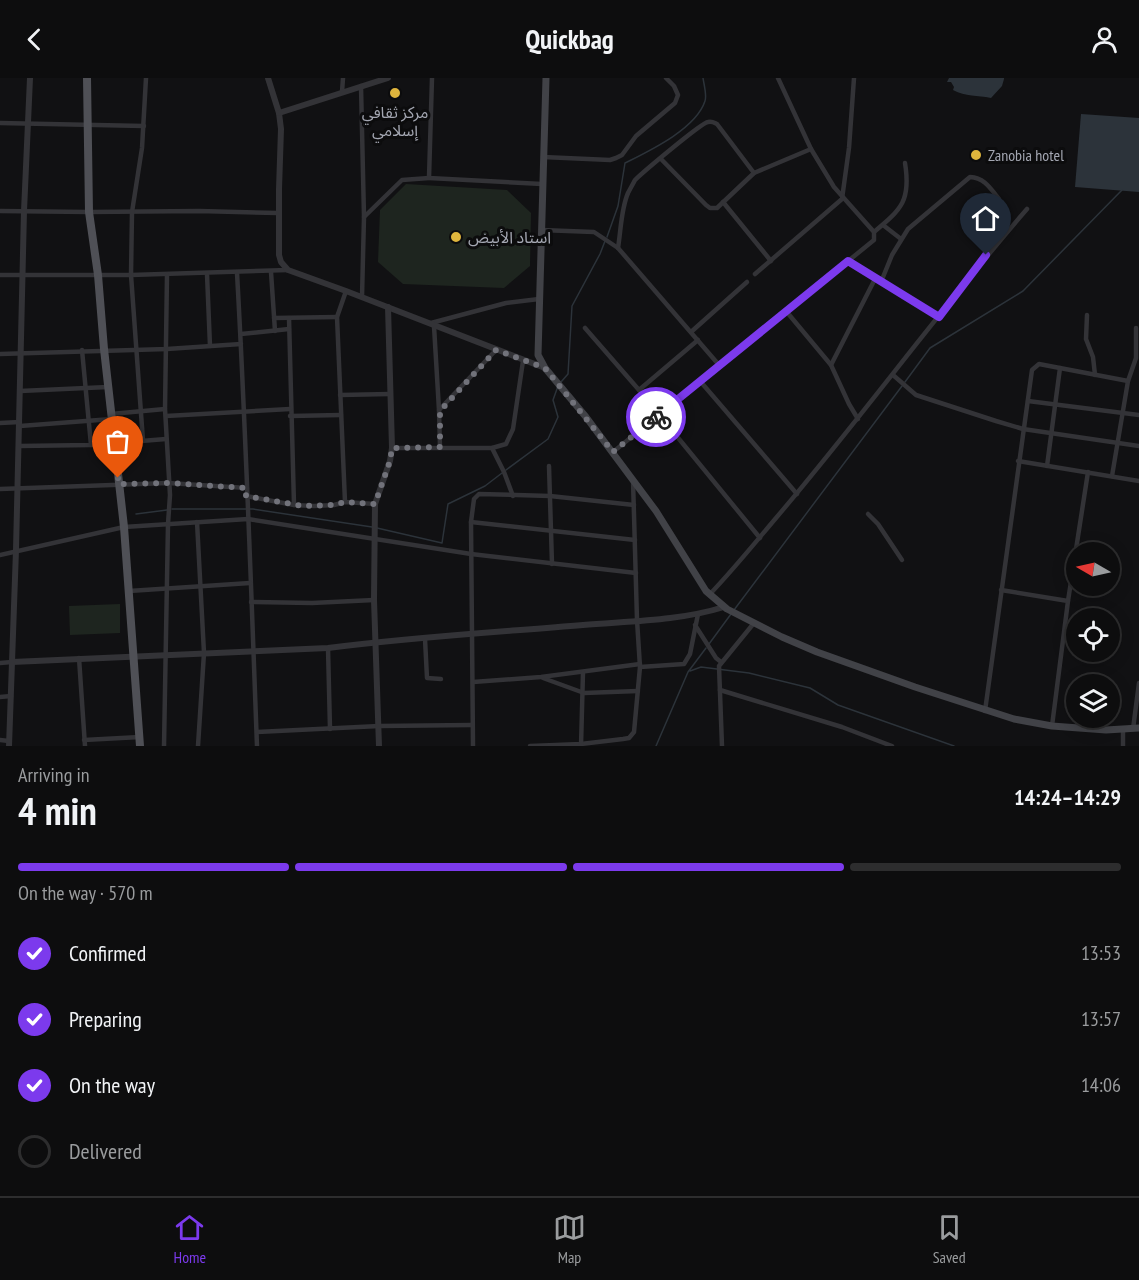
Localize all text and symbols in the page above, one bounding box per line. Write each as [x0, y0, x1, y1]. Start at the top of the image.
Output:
text: Quickbag [525, 22, 614, 56]
icon: back [18, 23, 51, 56]
icon: person [1088, 23, 1121, 56]
marker: مركز ثقافي إسلامي [388, 86, 402, 100]
place label: مركز ثقافي إسلامي [362, 102, 428, 143]
place label: Zanobia hotel [988, 145, 1064, 165]
marker: Zanobia hotel [969, 148, 983, 162]
pin [960, 193, 1011, 255]
icon: home [969, 202, 1002, 235]
place label: استاد الأبيض [468, 227, 551, 247]
marker: استاد الأبيض [449, 230, 463, 244]
courier [626, 387, 686, 447]
icon: bike [640, 401, 673, 434]
pin [92, 416, 143, 478]
icon: bag [101, 425, 134, 458]
north arrow [1066, 542, 1120, 596]
map controls [1066, 542, 1120, 728]
button: locate [1066, 608, 1120, 662]
button: layers [1066, 674, 1120, 728]
text: Arriving in [18, 762, 90, 788]
text: 14:24–14:29 [1014, 783, 1121, 811]
text: 4 min [18, 785, 97, 836]
text: On the way · 570 m [18, 880, 153, 906]
icon: check [18, 937, 51, 970]
text: Confirmed [69, 939, 146, 967]
text: 13:53 [1081, 940, 1121, 966]
icon: check [18, 1003, 51, 1036]
text: Preparing [69, 1005, 142, 1033]
text: 13:57 [1081, 1006, 1121, 1032]
icon: check [18, 1069, 51, 1102]
text: On the way [69, 1071, 155, 1099]
text: 14:06 [1081, 1072, 1121, 1098]
text: Delivered [69, 1137, 142, 1165]
tab: Home [173, 1211, 206, 1267]
tab: Map [553, 1211, 586, 1267]
tab: Saved [933, 1211, 966, 1267]

